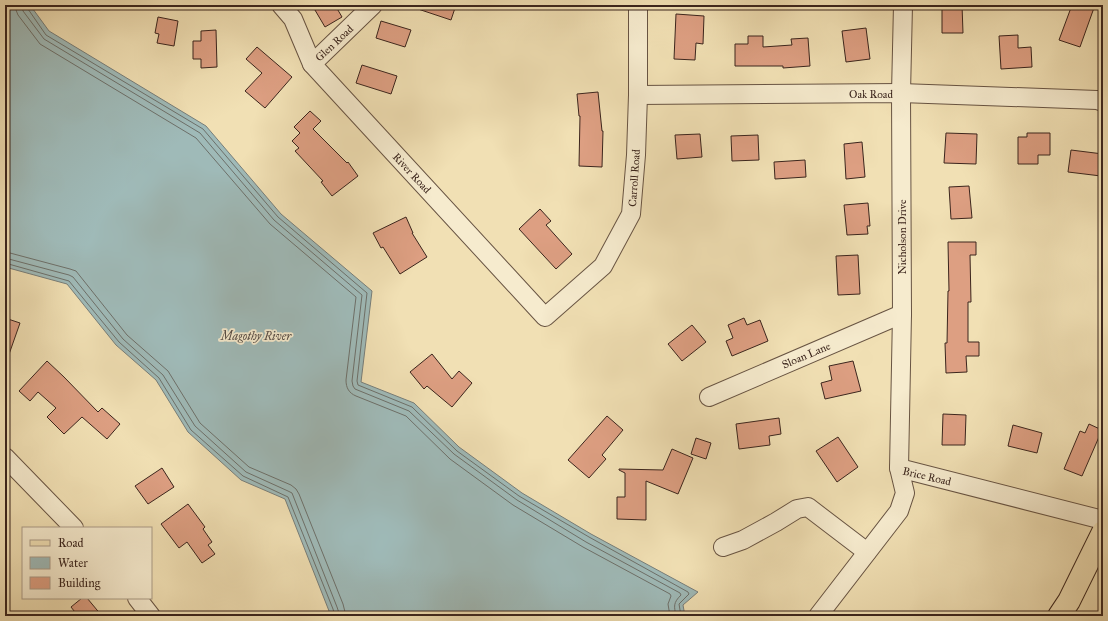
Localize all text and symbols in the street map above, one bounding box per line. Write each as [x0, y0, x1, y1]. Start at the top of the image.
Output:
street label: Glen Road [313, 22, 356, 64]
street label: Oak Road [849, 88, 893, 101]
street label: Carroll Road [626, 148, 643, 207]
street label: River Road [390, 151, 434, 197]
street label: Nicholson Drive [896, 199, 909, 274]
water label: Magothy River [220, 329, 292, 343]
street label: Sloan Lane [780, 339, 833, 371]
street label: Brice Road [901, 465, 953, 488]
legend [22, 527, 152, 599]
text: Road [58, 536, 84, 550]
text: Water [58, 556, 88, 570]
text: Building [58, 576, 101, 591]

